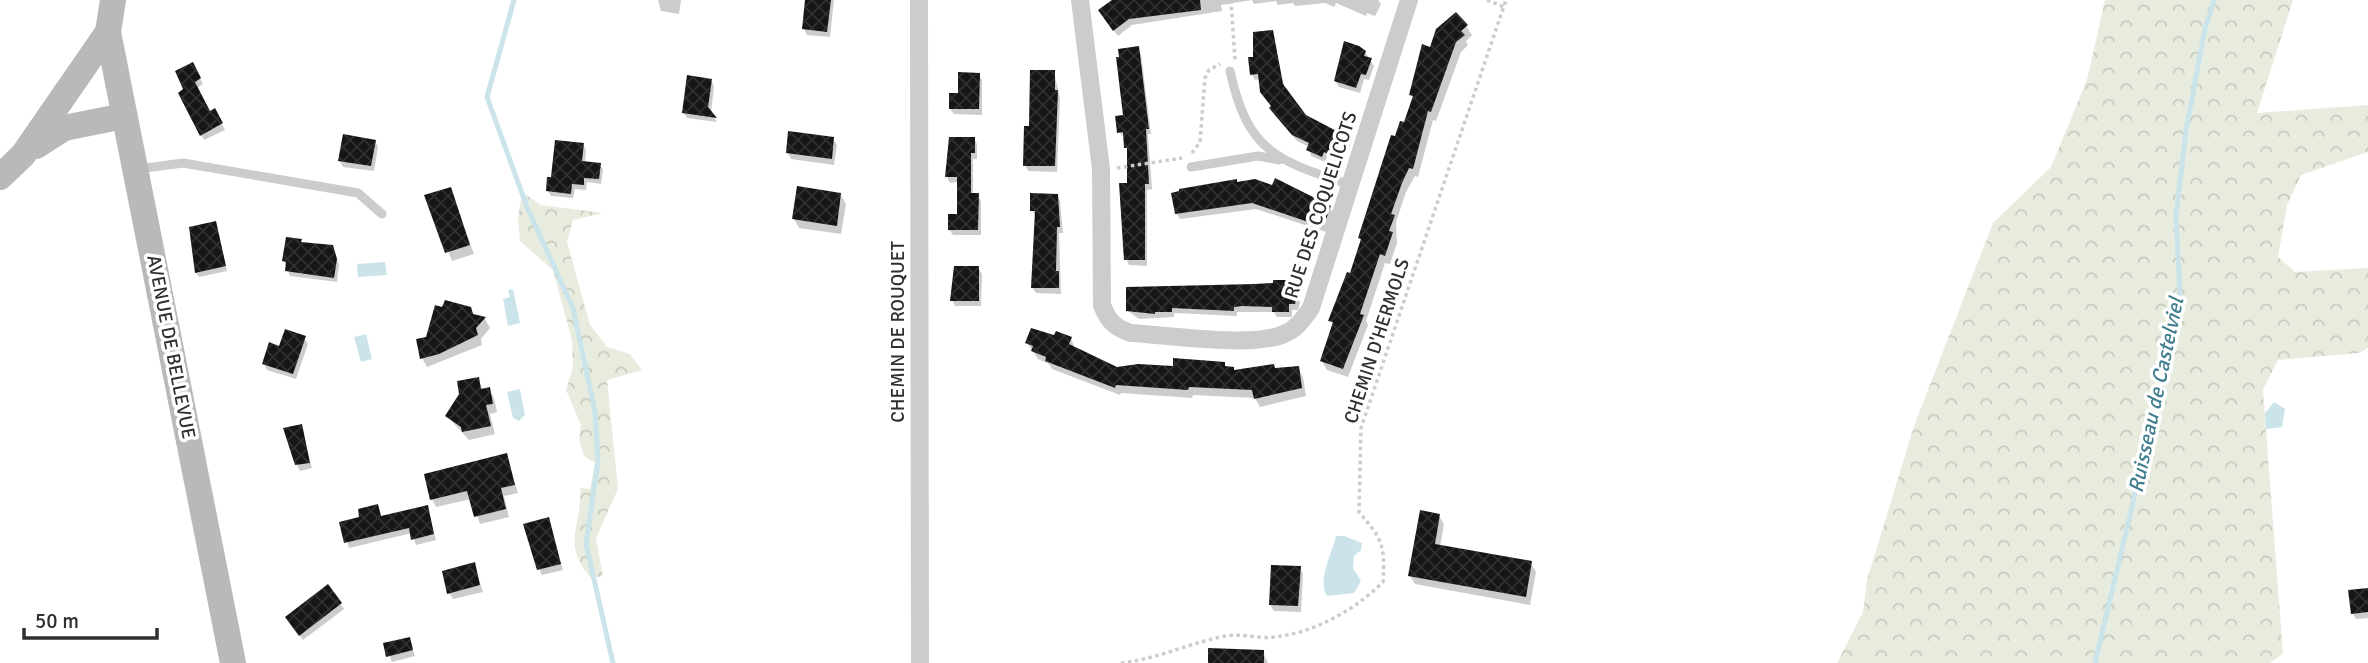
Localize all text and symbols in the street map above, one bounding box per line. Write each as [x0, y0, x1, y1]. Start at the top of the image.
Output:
street label: RUE DES COQUELICOTS [1279, 109, 1363, 301]
street label: CHEMIN DE ROUQUET [886, 241, 910, 423]
street label: AVENUE DE BELLEVUE [141, 253, 201, 441]
street label: CHEMIN D'HERMOLS [1339, 255, 1415, 427]
water label: Ruisseau de Castelviel [2123, 293, 2190, 495]
scale bar [24, 596, 158, 640]
text: 50 m [35, 608, 79, 634]

